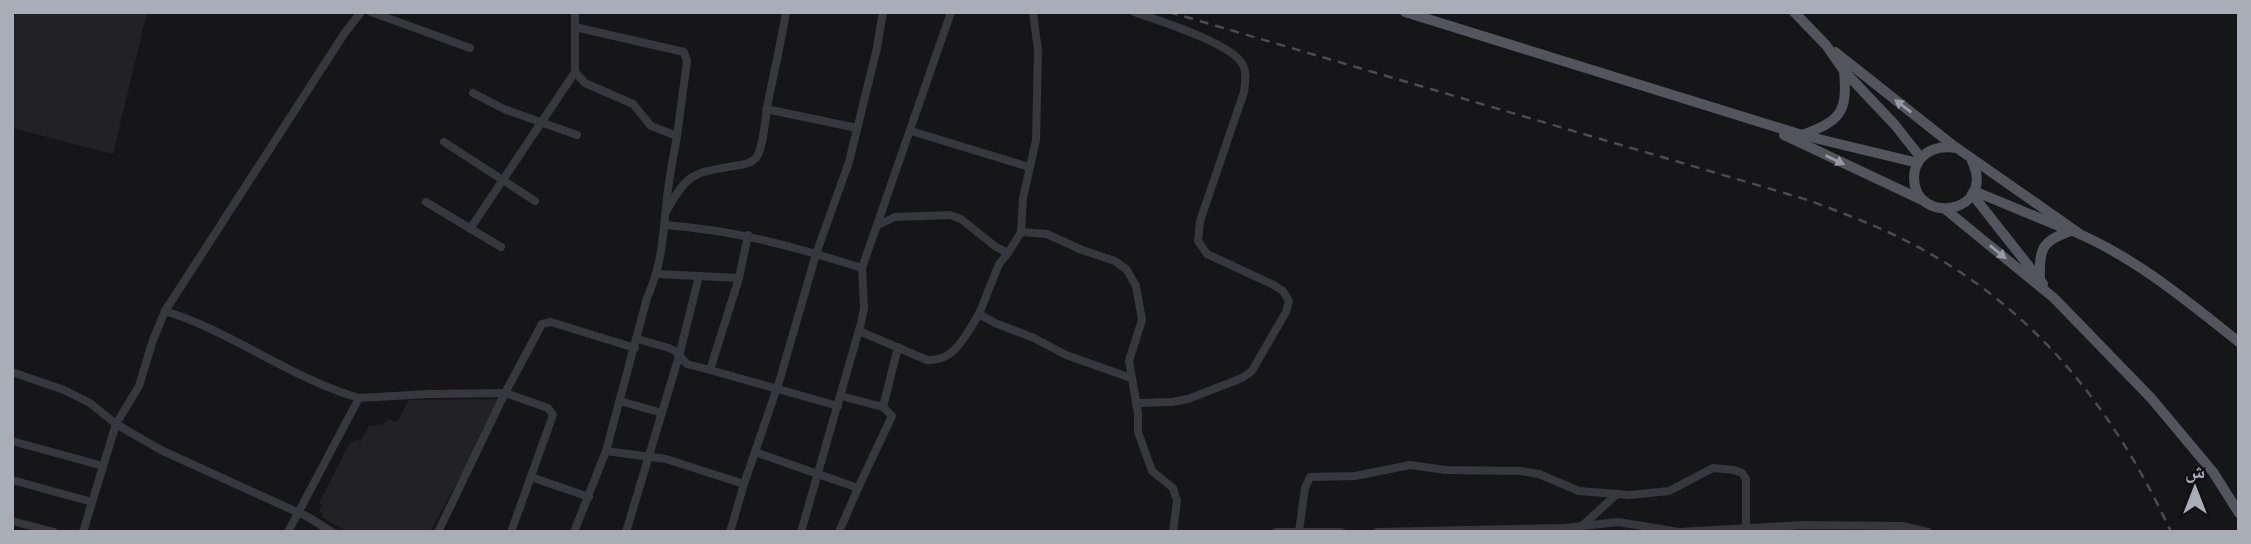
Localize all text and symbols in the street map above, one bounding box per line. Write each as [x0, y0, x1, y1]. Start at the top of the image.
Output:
one-way arrow [1895, 99, 1913, 114]
one-way arrow [1825, 154, 1845, 165]
one-way arrow [1988, 245, 2006, 260]
north arrow [2160, 453, 2230, 523]
text: ش [2185, 460, 2205, 483]

